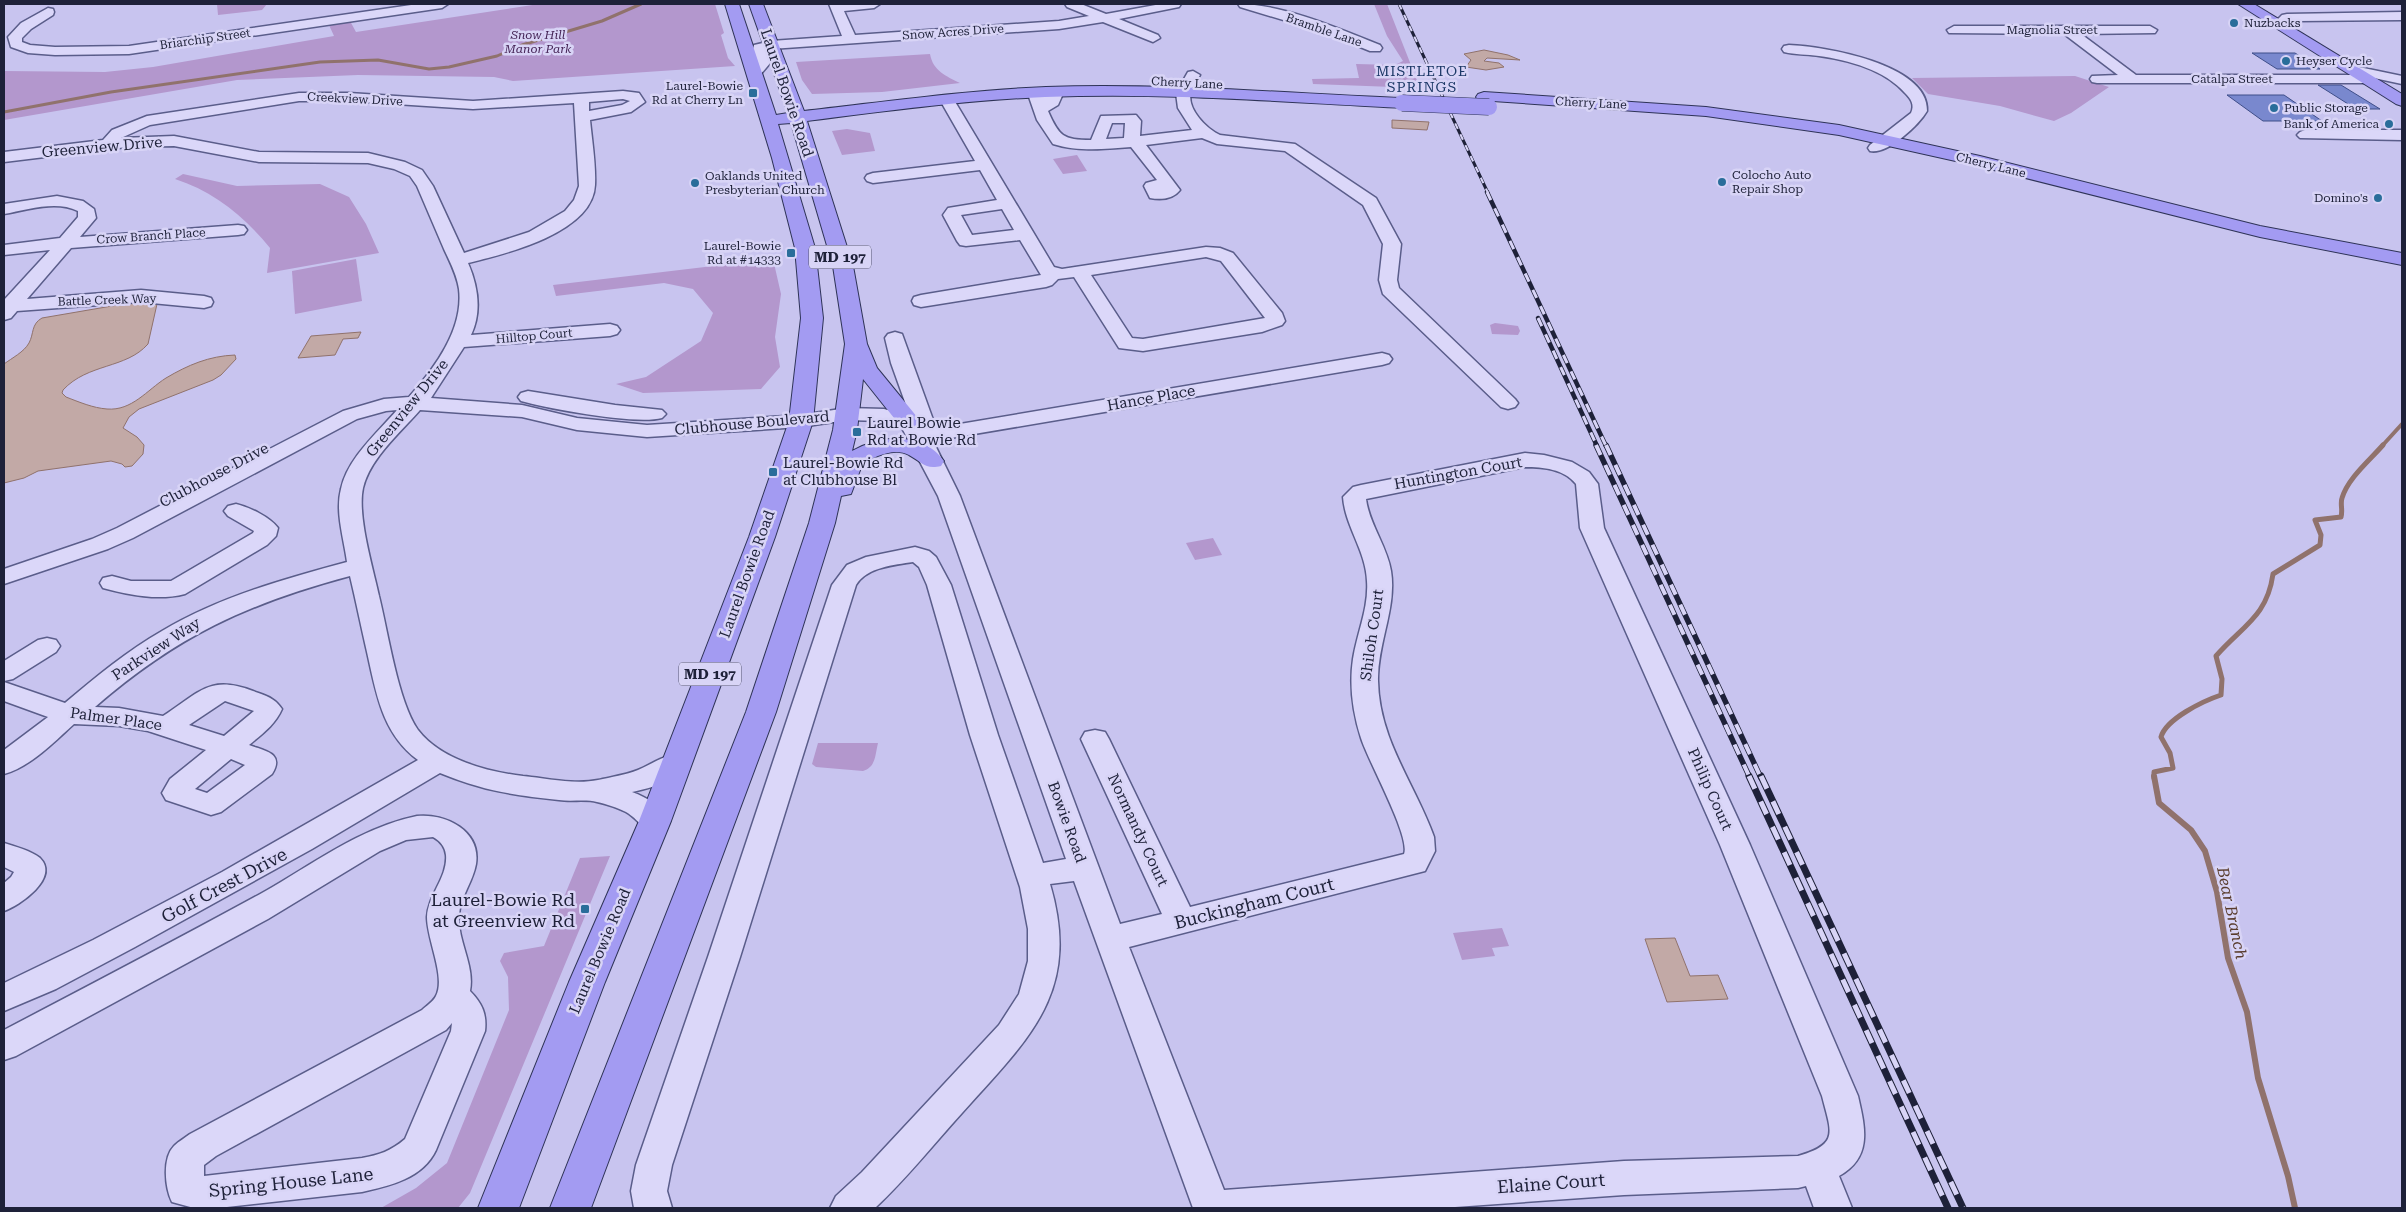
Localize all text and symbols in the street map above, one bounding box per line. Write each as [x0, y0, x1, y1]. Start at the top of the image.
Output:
street label: Bramble Lane [1284, 10, 1364, 50]
place label: Nuzbacks [2244, 16, 2301, 30]
marker: Nuzbacks [2228, 17, 2240, 29]
street label: Snow Acres Drive [902, 21, 1005, 43]
street label: Magnolia Street [2006, 23, 2098, 37]
street label: Briarchip Street [159, 26, 252, 52]
street label: Laurel Bowie Road [757, 26, 818, 160]
park label: Snow Hill Manor Park [503, 28, 572, 56]
place label: Heyser Cycle [2296, 54, 2373, 68]
marker: Heyser Cycle [2280, 55, 2292, 67]
district label: MISTLETOE SPRINGS [1376, 63, 1468, 95]
street label: Catalpa Street [2191, 72, 2273, 86]
street label: Cherry Lane [1151, 74, 1224, 92]
place label: Laurel-Bowie Rd at Cherry Ln [652, 79, 743, 107]
marker: Laurel-Bowie Rd at Cherry Ln [747, 87, 759, 99]
street label: Creekview Drive [307, 90, 404, 109]
street label: Cherry Lane [1555, 94, 1628, 112]
place label: Public Storage [2284, 101, 2368, 115]
marker: Public Storage [2268, 102, 2280, 114]
place label: Bank of America [2284, 117, 2379, 131]
marker: Bank of America [2383, 118, 2395, 130]
street label: Greenview Drive [41, 133, 163, 161]
street label: Cherry Lane [1955, 150, 2028, 181]
place label: Colocho Auto Repair Shop [1732, 168, 1811, 196]
place label: Oaklands United Presbyterian Church [705, 169, 825, 197]
marker: Colocho Auto Repair Shop [1716, 176, 1728, 188]
marker: Oaklands United Presbyterian Church [689, 177, 701, 189]
place label: Domino's [2314, 191, 2368, 205]
marker: Domino's [2372, 192, 2384, 204]
street label: Crow Branch Place [96, 225, 206, 247]
place label: Laurel-Bowie Rd at #14333 [704, 239, 781, 267]
road number: MD 197 [809, 246, 871, 268]
marker: Laurel-Bowie Rd at #14333 [785, 247, 797, 259]
street label: Battle Creek Way [57, 291, 158, 309]
street label: Hilltop Court [495, 326, 573, 346]
street label: Greenview Drive [362, 355, 452, 461]
street label: Hance Place [1105, 381, 1197, 415]
street label: Clubhouse Boulevard [674, 407, 831, 439]
place label: Laurel Bowie Rd at Bowie Rd [867, 414, 976, 449]
marker: Laurel Bowie Rd at Bowie Rd [851, 426, 863, 438]
street label: Clubhouse Drive [156, 439, 272, 511]
street label: Huntington Court [1393, 453, 1524, 493]
place label: Laurel-Bowie Rd at Clubhouse Bl [783, 454, 904, 489]
marker: Laurel-Bowie Rd at Clubhouse Bl [767, 466, 779, 478]
street label: Laurel Bowie Road [716, 507, 779, 640]
street label: Shiloh Court [1357, 588, 1387, 682]
street label: Parkview Way [108, 614, 204, 684]
road number: MD 197 [679, 662, 741, 686]
street label: Palmer Place [69, 704, 163, 734]
street label: Philip Court [1684, 745, 1736, 833]
street label: Normandy Court [1104, 771, 1172, 890]
street label: Bowie Road [1044, 779, 1090, 865]
street label: Golf Crest Drive [158, 843, 291, 927]
water label: Bear Branch [2213, 864, 2251, 961]
street label: Buckingham Court [1172, 873, 1336, 933]
street label: Laurel Bowie Road [565, 885, 635, 1016]
place label: Laurel-Bowie Rd at Greenview Rd [431, 889, 575, 931]
marker: Laurel-Bowie Rd at Greenview Rd [579, 903, 591, 915]
street label: Spring House Lane [208, 1163, 374, 1201]
street label: Elaine Court [1496, 1169, 1606, 1197]

